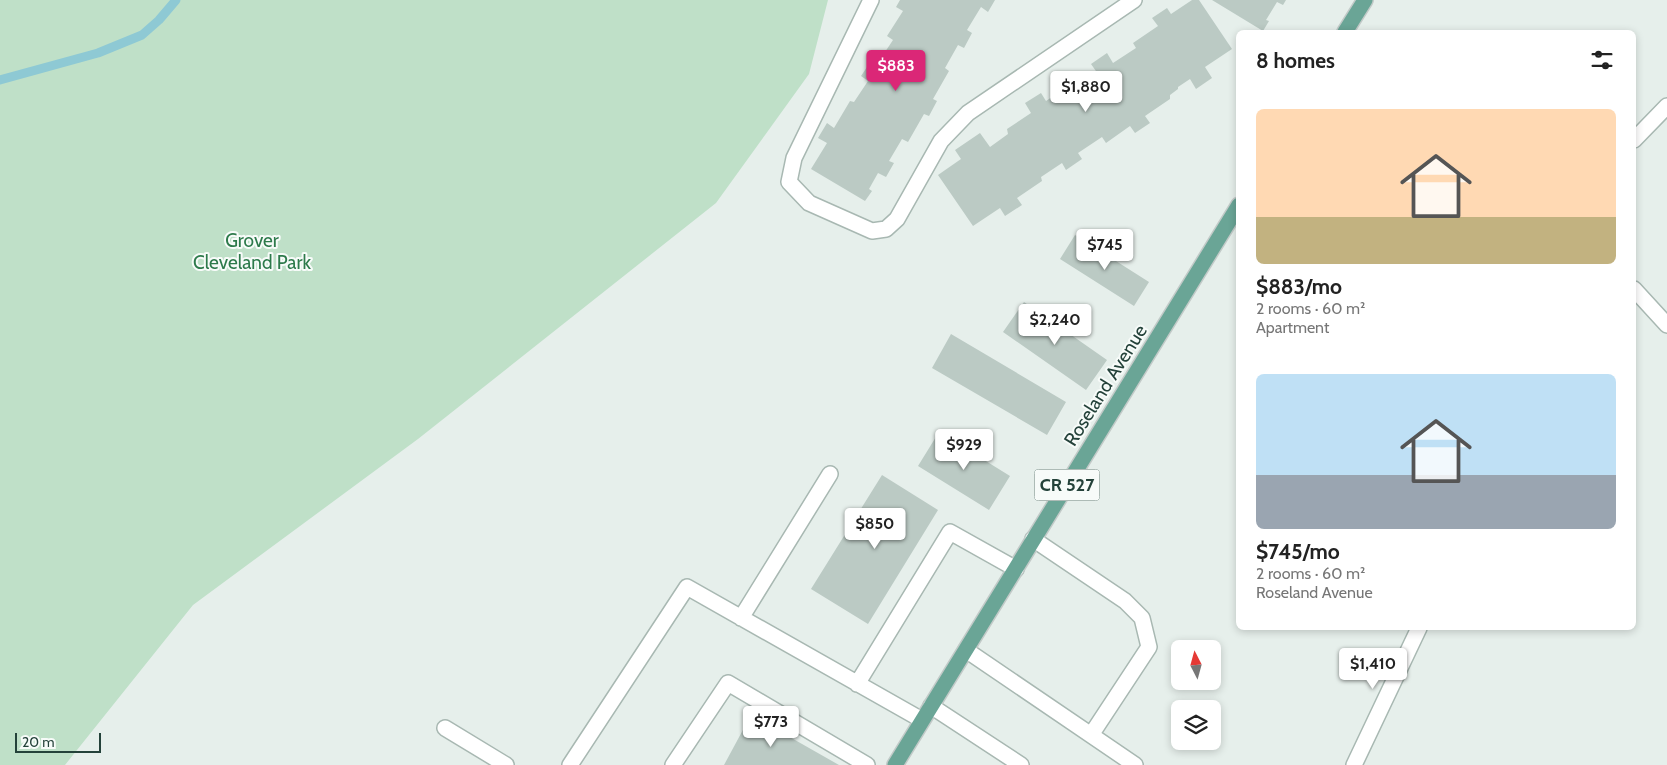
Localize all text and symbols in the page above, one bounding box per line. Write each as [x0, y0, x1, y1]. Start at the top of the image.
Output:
icon: filters [1588, 46, 1616, 74]
text: 8 homes [1256, 48, 1335, 73]
pin: $883 [866, 49, 926, 92]
text: $883 [877, 56, 915, 75]
pin: $1,880 [1045, 70, 1127, 113]
text: $1,880 [1061, 77, 1111, 96]
icon: home [1391, 141, 1481, 231]
pin: $745 [1075, 228, 1135, 271]
park label: Grover Cleveland Park [193, 229, 311, 274]
text: $745 [1087, 235, 1123, 254]
text: $883/mo [1256, 274, 1342, 299]
text: 2 rooms · 60 m² [1256, 299, 1365, 318]
pin: $2,240 [1014, 304, 1096, 346]
text: $2,240 [1029, 310, 1081, 329]
text: Apartment [1256, 318, 1329, 337]
street label: Roseland Avenue [1059, 320, 1152, 450]
icon: home [1391, 406, 1481, 496]
pin: $929 [934, 428, 994, 471]
text: $929 [946, 435, 982, 454]
road number: CR 527 [1034, 470, 1100, 500]
pin: $850 [845, 508, 905, 550]
text: $850 [856, 514, 894, 533]
text: $745/mo [1256, 539, 1340, 564]
text: 2 rooms · 60 m² [1256, 564, 1365, 583]
text: Roseland Avenue [1256, 583, 1373, 602]
north arrow [1171, 640, 1221, 690]
map controls [1171, 640, 1221, 750]
pin: $1,410 [1332, 648, 1414, 690]
text: $1,410 [1350, 654, 1396, 673]
button: layers [1171, 700, 1221, 750]
pin: $773 [741, 706, 801, 748]
text: $773 [754, 712, 788, 731]
scale bar [15, 730, 101, 753]
text: 20 m [22, 733, 55, 751]

